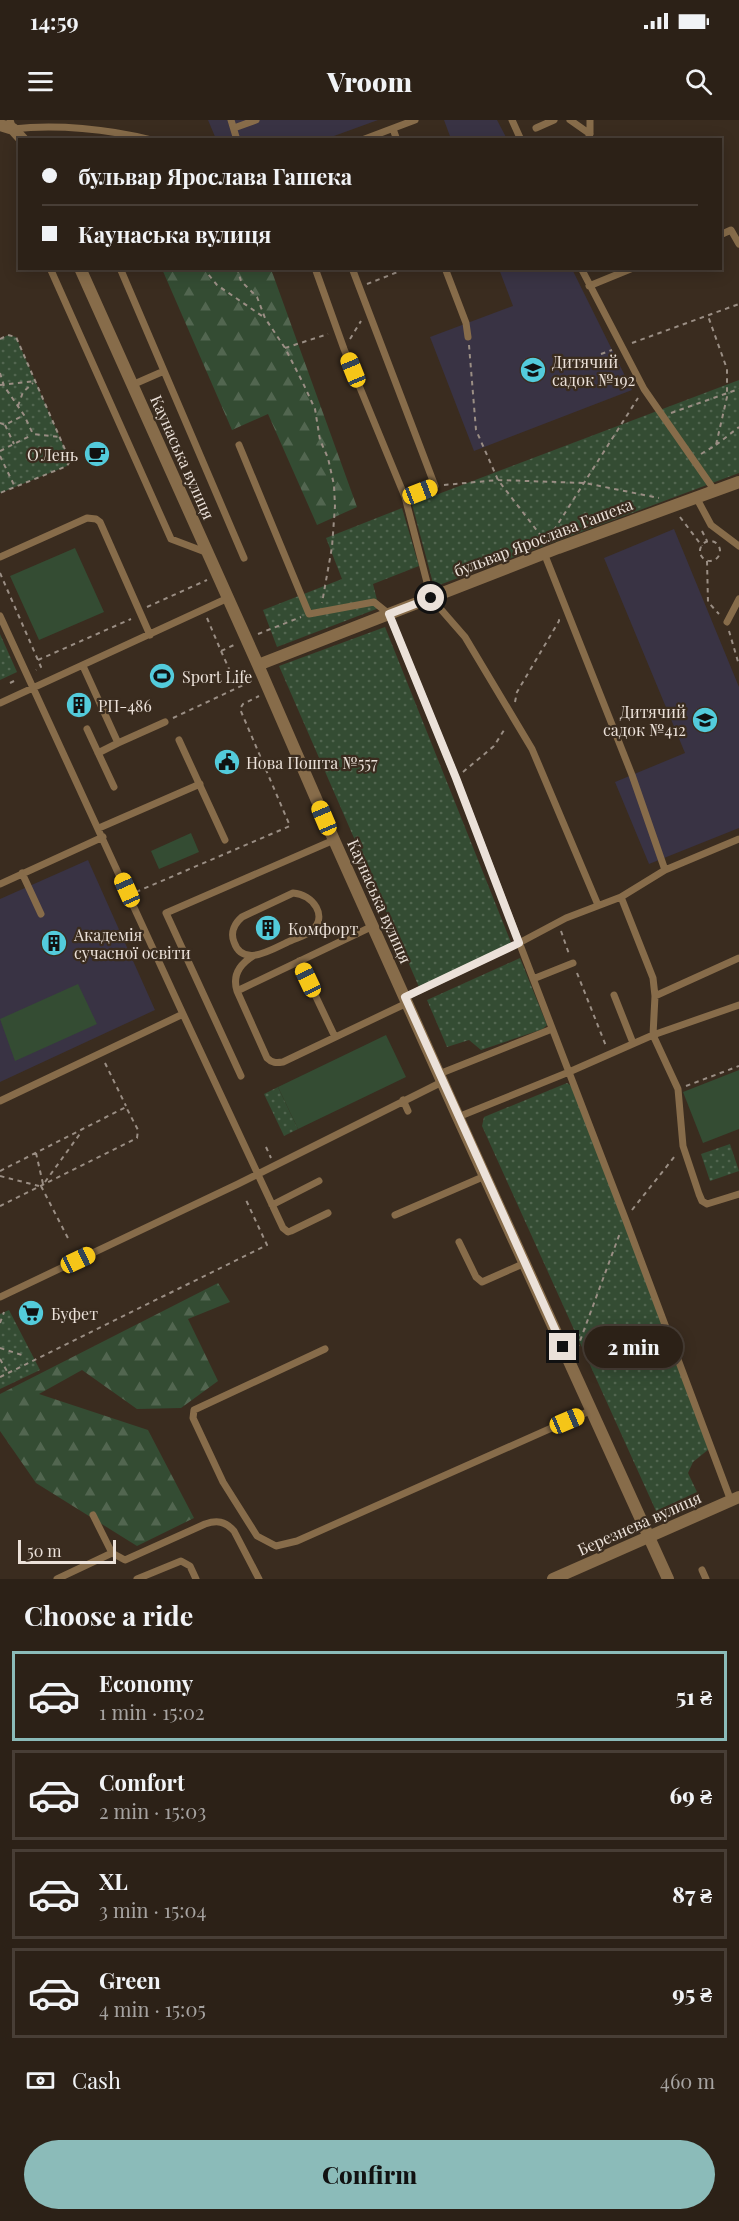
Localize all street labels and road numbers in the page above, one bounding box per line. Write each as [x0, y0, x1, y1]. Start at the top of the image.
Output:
street label: Каунаська вулиця [146, 391, 220, 523]
street label: бульвар Ярослава Гашека [450, 493, 636, 581]
street label: Каунаська вулиця [343, 835, 417, 967]
street label: Березнева вулиця [574, 1486, 705, 1560]

